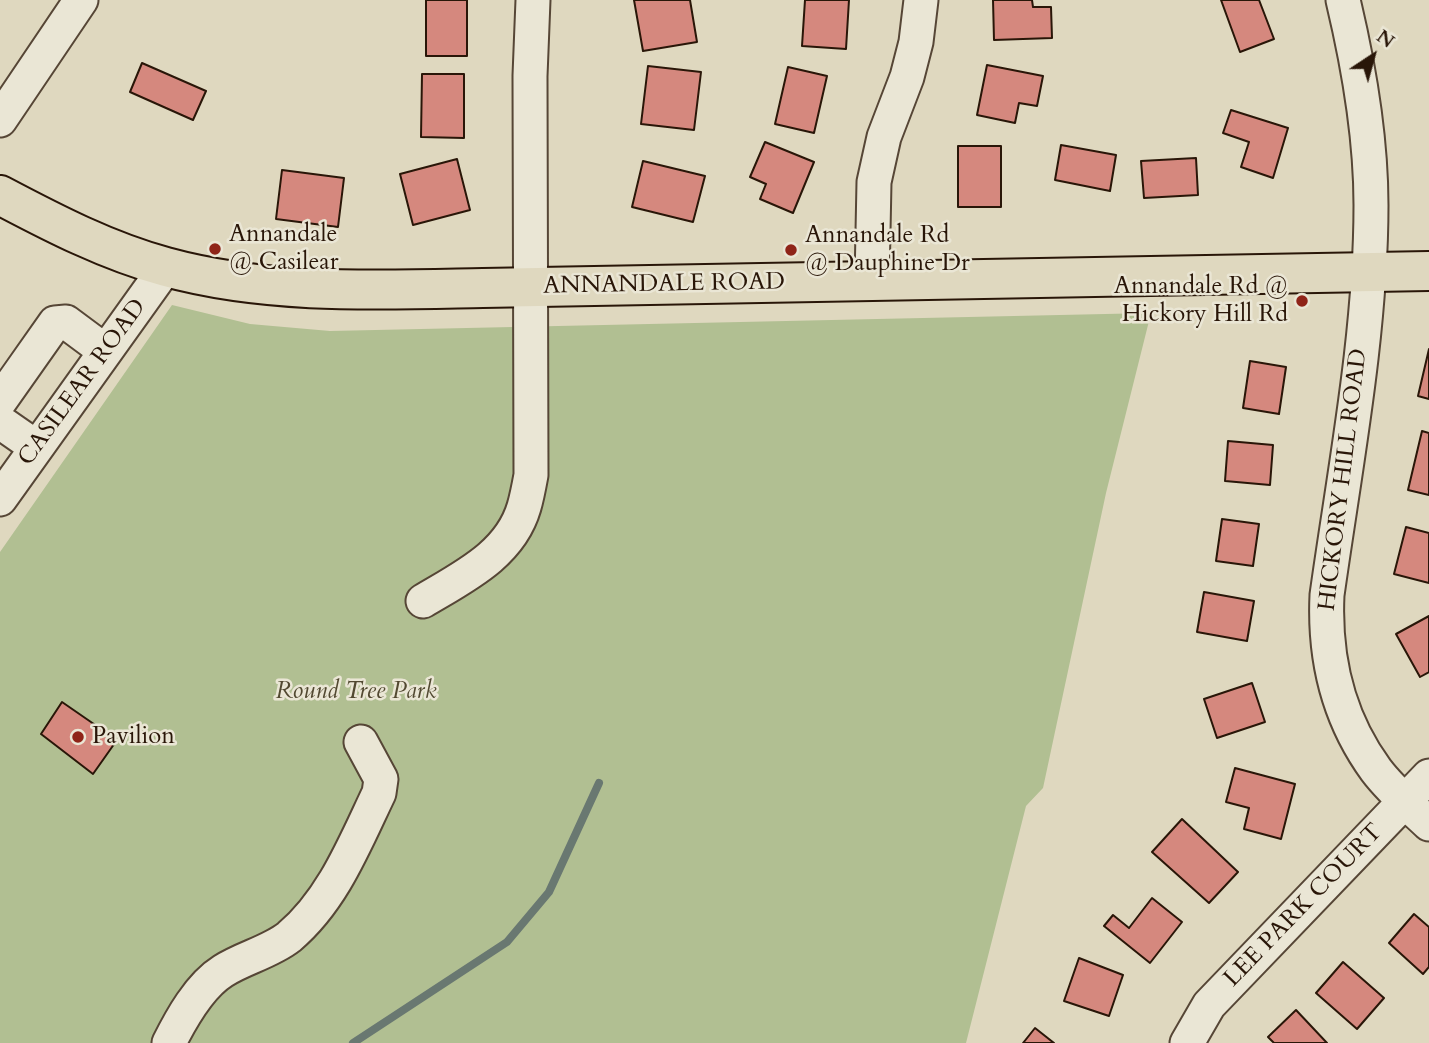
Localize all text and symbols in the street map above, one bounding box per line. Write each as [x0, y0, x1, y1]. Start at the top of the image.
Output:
north arrow [1338, 21, 1408, 91]
text: N [1371, 24, 1400, 54]
place label: Annandale @ Casilear [229, 221, 338, 277]
place label: Annandale Rd @ Dauphine Dr [805, 222, 970, 278]
marker: Annandale @ Casilear [207, 241, 223, 257]
marker: Annandale Rd @ Dauphine Dr [783, 242, 799, 258]
street label: ANNANDALE ROAD [543, 268, 785, 302]
place label: Annandale Rd @ Hickory Hill Rd [1114, 273, 1288, 329]
marker: Annandale Rd @ Hickory Hill Rd [1294, 293, 1310, 309]
street label: CASILEAR ROAD [13, 294, 153, 472]
street label: HICKORY HILL ROAD [1314, 347, 1374, 613]
park label: Round Tree Park [275, 678, 437, 706]
place label: Pavilion [92, 723, 175, 751]
marker: Pavilion [70, 729, 86, 745]
street label: LEE PARK COURT [1219, 818, 1389, 994]

